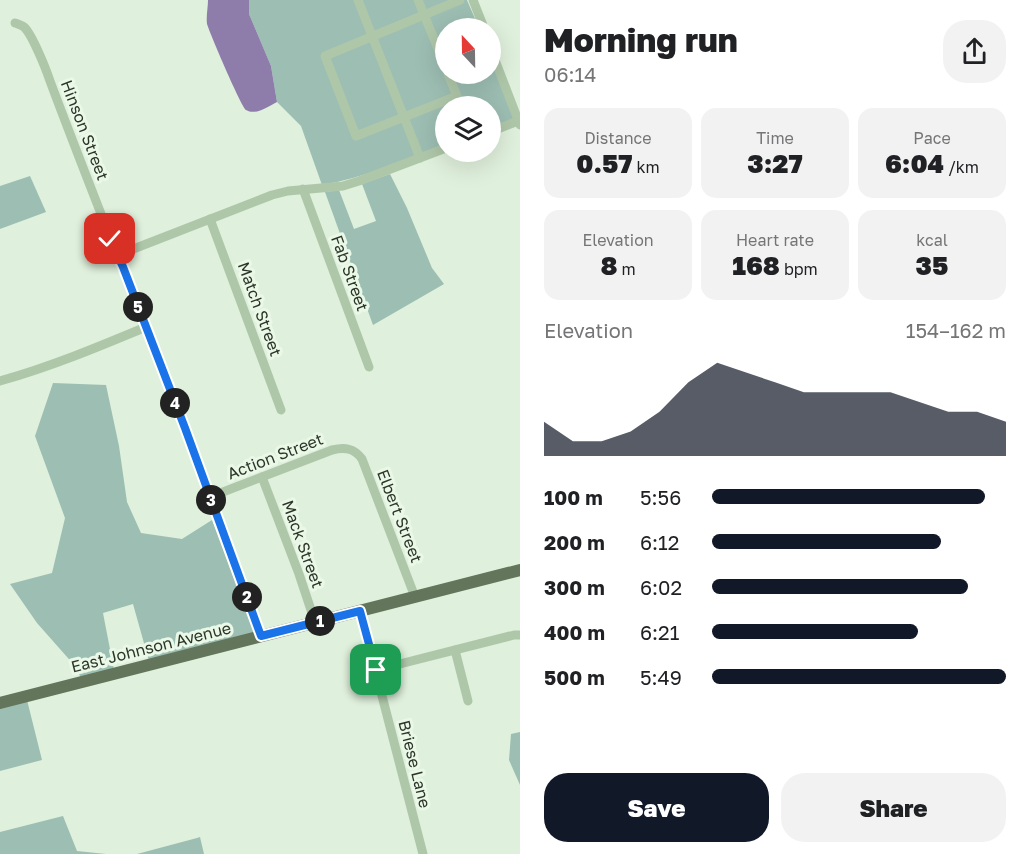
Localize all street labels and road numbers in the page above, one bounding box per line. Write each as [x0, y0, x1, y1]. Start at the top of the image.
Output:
street label: Hinson Street [57, 77, 113, 183]
street label: Fab Street [327, 232, 373, 314]
street label: Match Street [234, 259, 286, 359]
street label: Action Street [224, 429, 326, 483]
street label: Elbert Street [373, 467, 427, 565]
street label: Mack Street [278, 497, 328, 591]
street label: East Johnson Avenue [69, 617, 233, 677]
street label: Briese Lane [394, 718, 436, 810]

